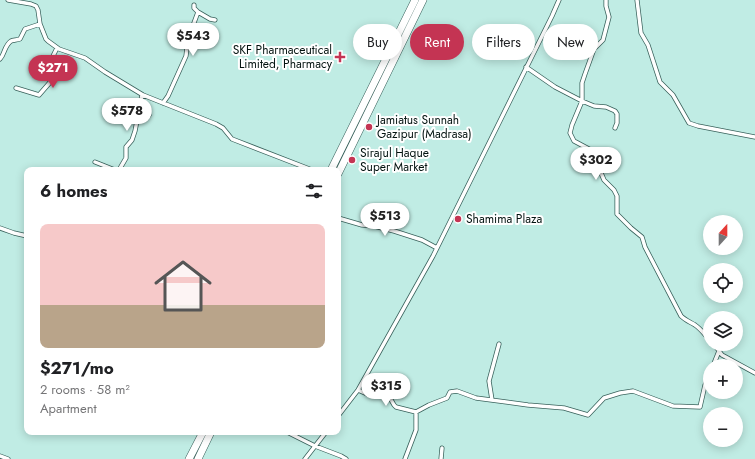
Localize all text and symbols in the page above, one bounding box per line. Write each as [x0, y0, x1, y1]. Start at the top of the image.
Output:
pin: $543 [169, 23, 217, 57]
chip: Buy [353, 24, 402, 60]
chip: Rent [410, 24, 464, 60]
chip: Filters [472, 24, 535, 60]
chip: New [543, 24, 598, 60]
text: $543 [176, 26, 210, 45]
place label: SKF Pharmaceutical Limited, Pharmacy [233, 41, 333, 73]
marker: SKF Pharmaceutical Limited, Pharmacy [335, 52, 345, 62]
pin: $271 [29, 55, 77, 89]
text: $271 [37, 58, 69, 77]
pin: $578 [103, 98, 151, 132]
text: $578 [111, 101, 143, 120]
place label: Jamiatus Sunnah Gazipur (Madrasa) [375, 111, 472, 143]
marker: Jamiatus Sunnah Gazipur (Madrasa) [364, 122, 374, 132]
place label: Sirajul Haque Super Market [360, 144, 429, 176]
pin: $302 [572, 147, 620, 181]
text: $302 [579, 150, 613, 169]
marker: Sirajul Haque Super Market [347, 155, 357, 165]
text: 6 homes [40, 179, 108, 203]
icon: filters [303, 180, 325, 202]
pin: $513 [361, 203, 409, 237]
text: $513 [369, 206, 401, 225]
place label: Shamima Plaza [466, 210, 542, 228]
marker: Shamima Plaza [453, 214, 463, 224]
north arrow [703, 215, 743, 255]
map controls [703, 215, 743, 447]
icon: home [147, 250, 219, 322]
button: locate [703, 263, 743, 303]
button: layers [703, 311, 743, 351]
text: $271/mo [40, 356, 114, 380]
button: + [703, 359, 743, 399]
pin: $315 [362, 373, 410, 407]
text: $315 [370, 376, 402, 395]
text: 2 rooms · 58 m² [40, 380, 130, 399]
text: Apartment [40, 399, 97, 418]
button: − [703, 407, 743, 447]

